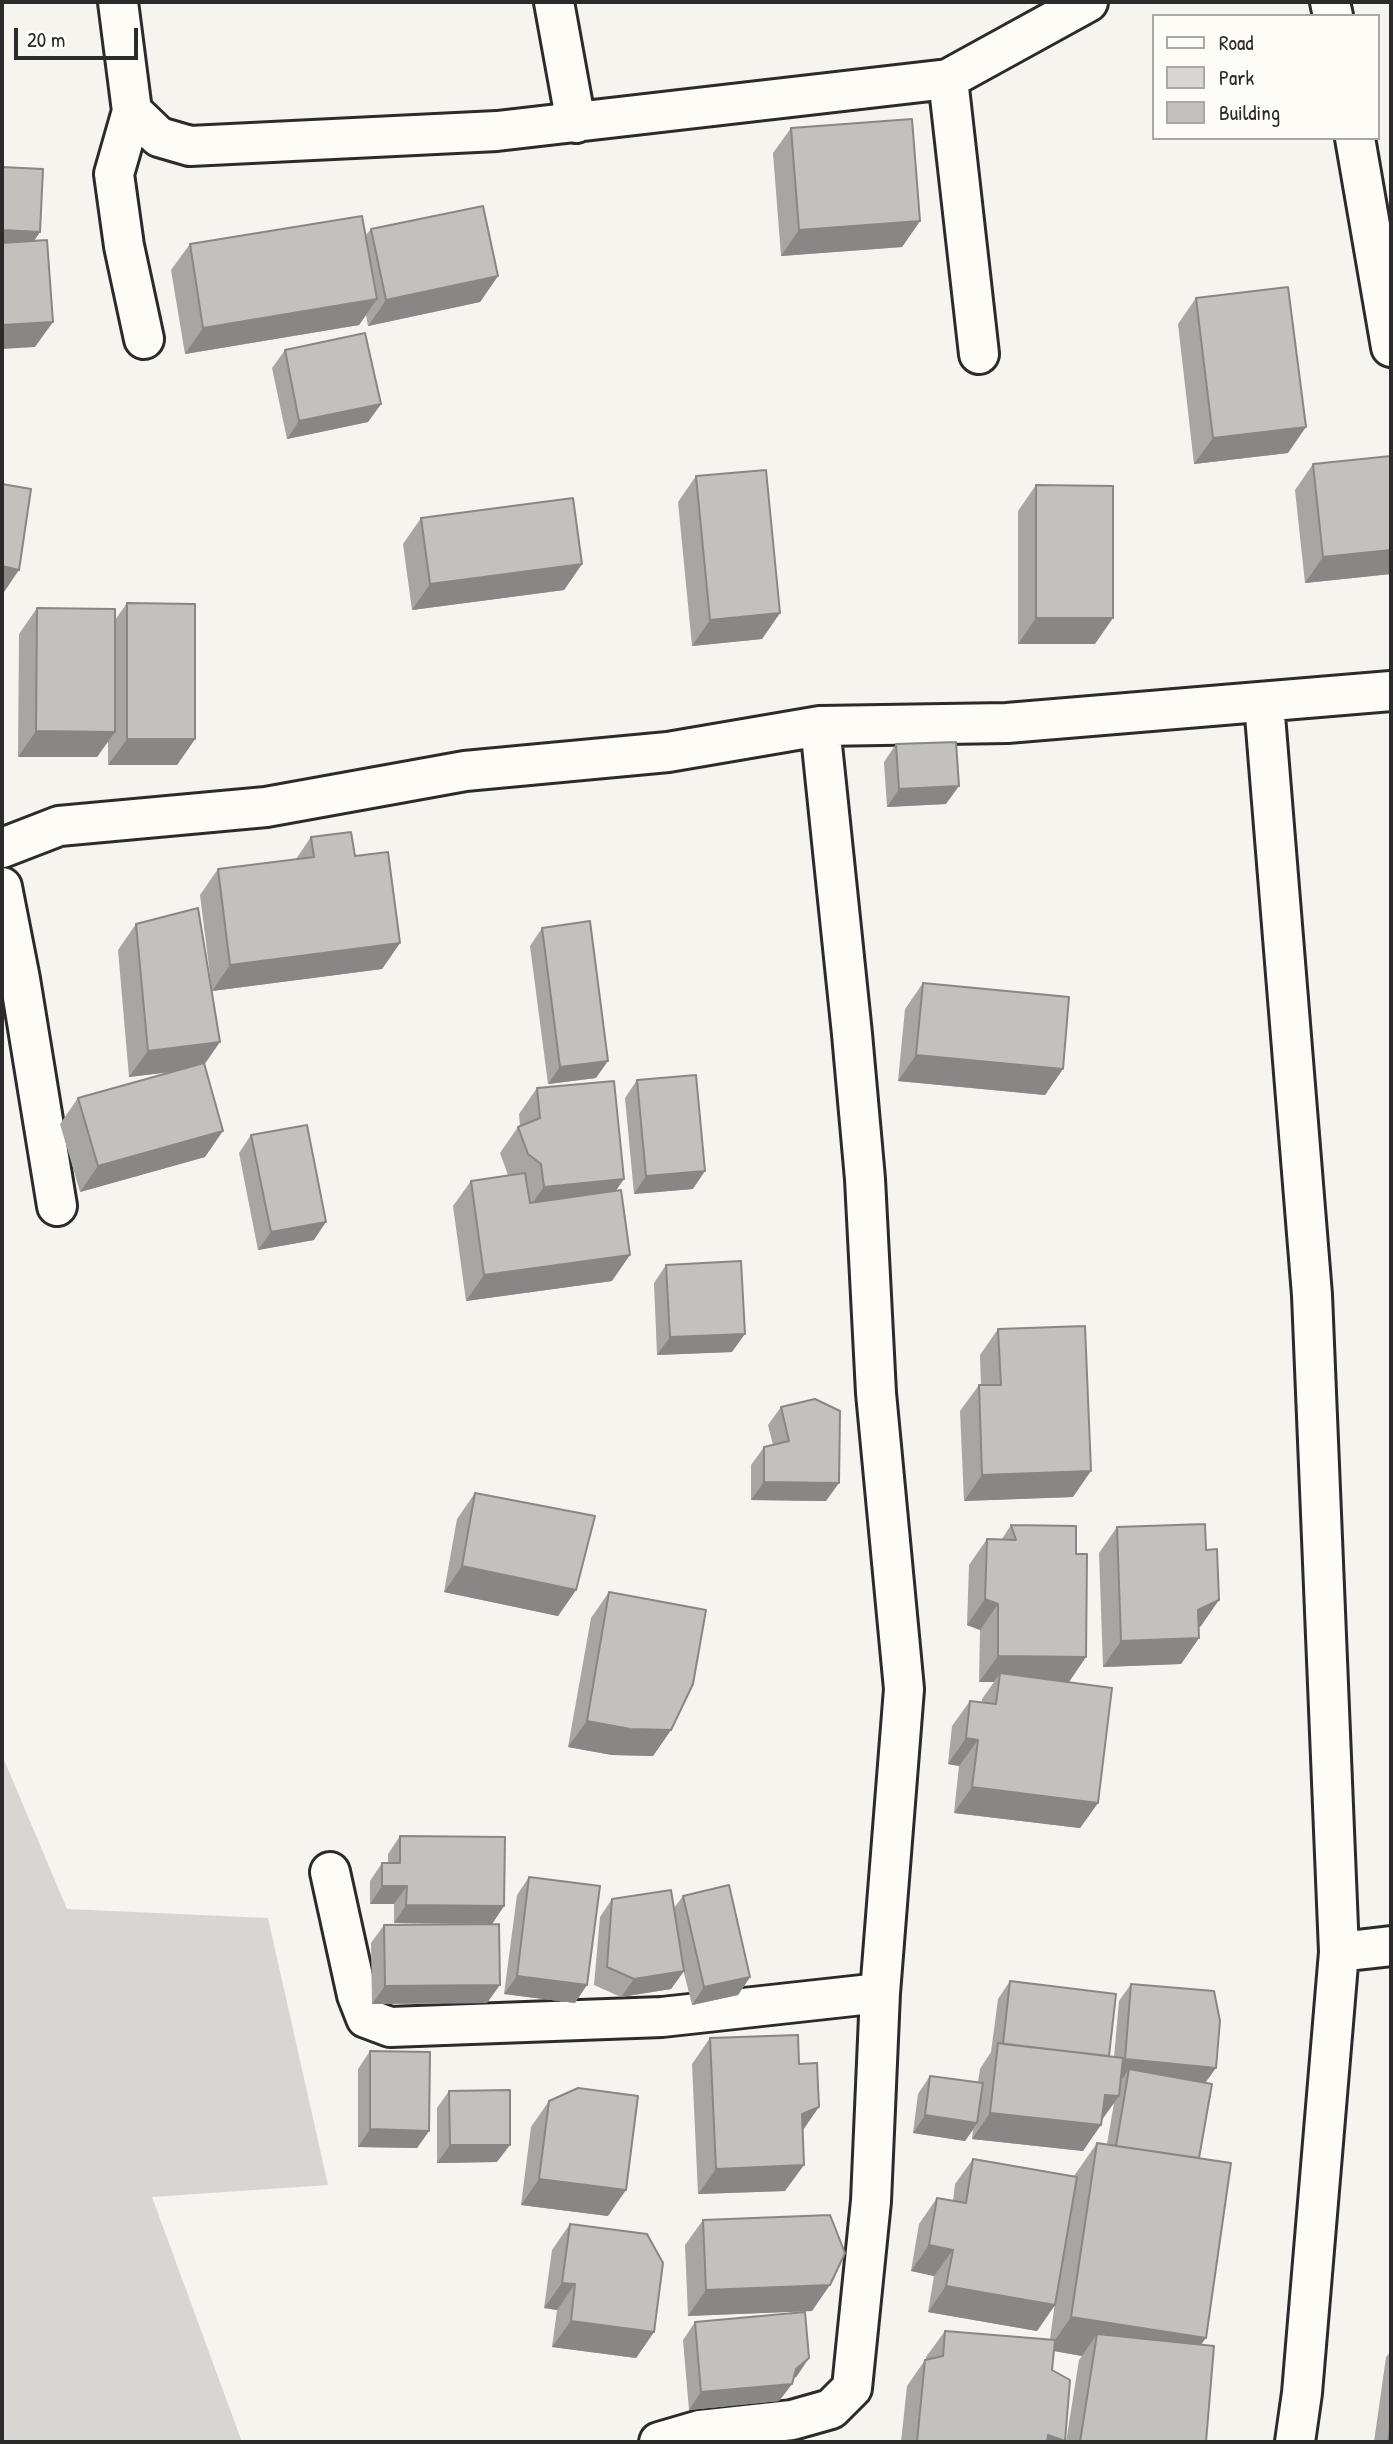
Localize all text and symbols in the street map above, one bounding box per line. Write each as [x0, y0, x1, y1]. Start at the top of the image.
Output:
scale bar [18, 14, 142, 58]
legend [1152, 14, 1379, 140]
text: 20 m [27, 25, 65, 54]
text: Road [1219, 28, 1253, 57]
text: Park [1219, 63, 1254, 92]
text: Building [1219, 98, 1280, 127]

